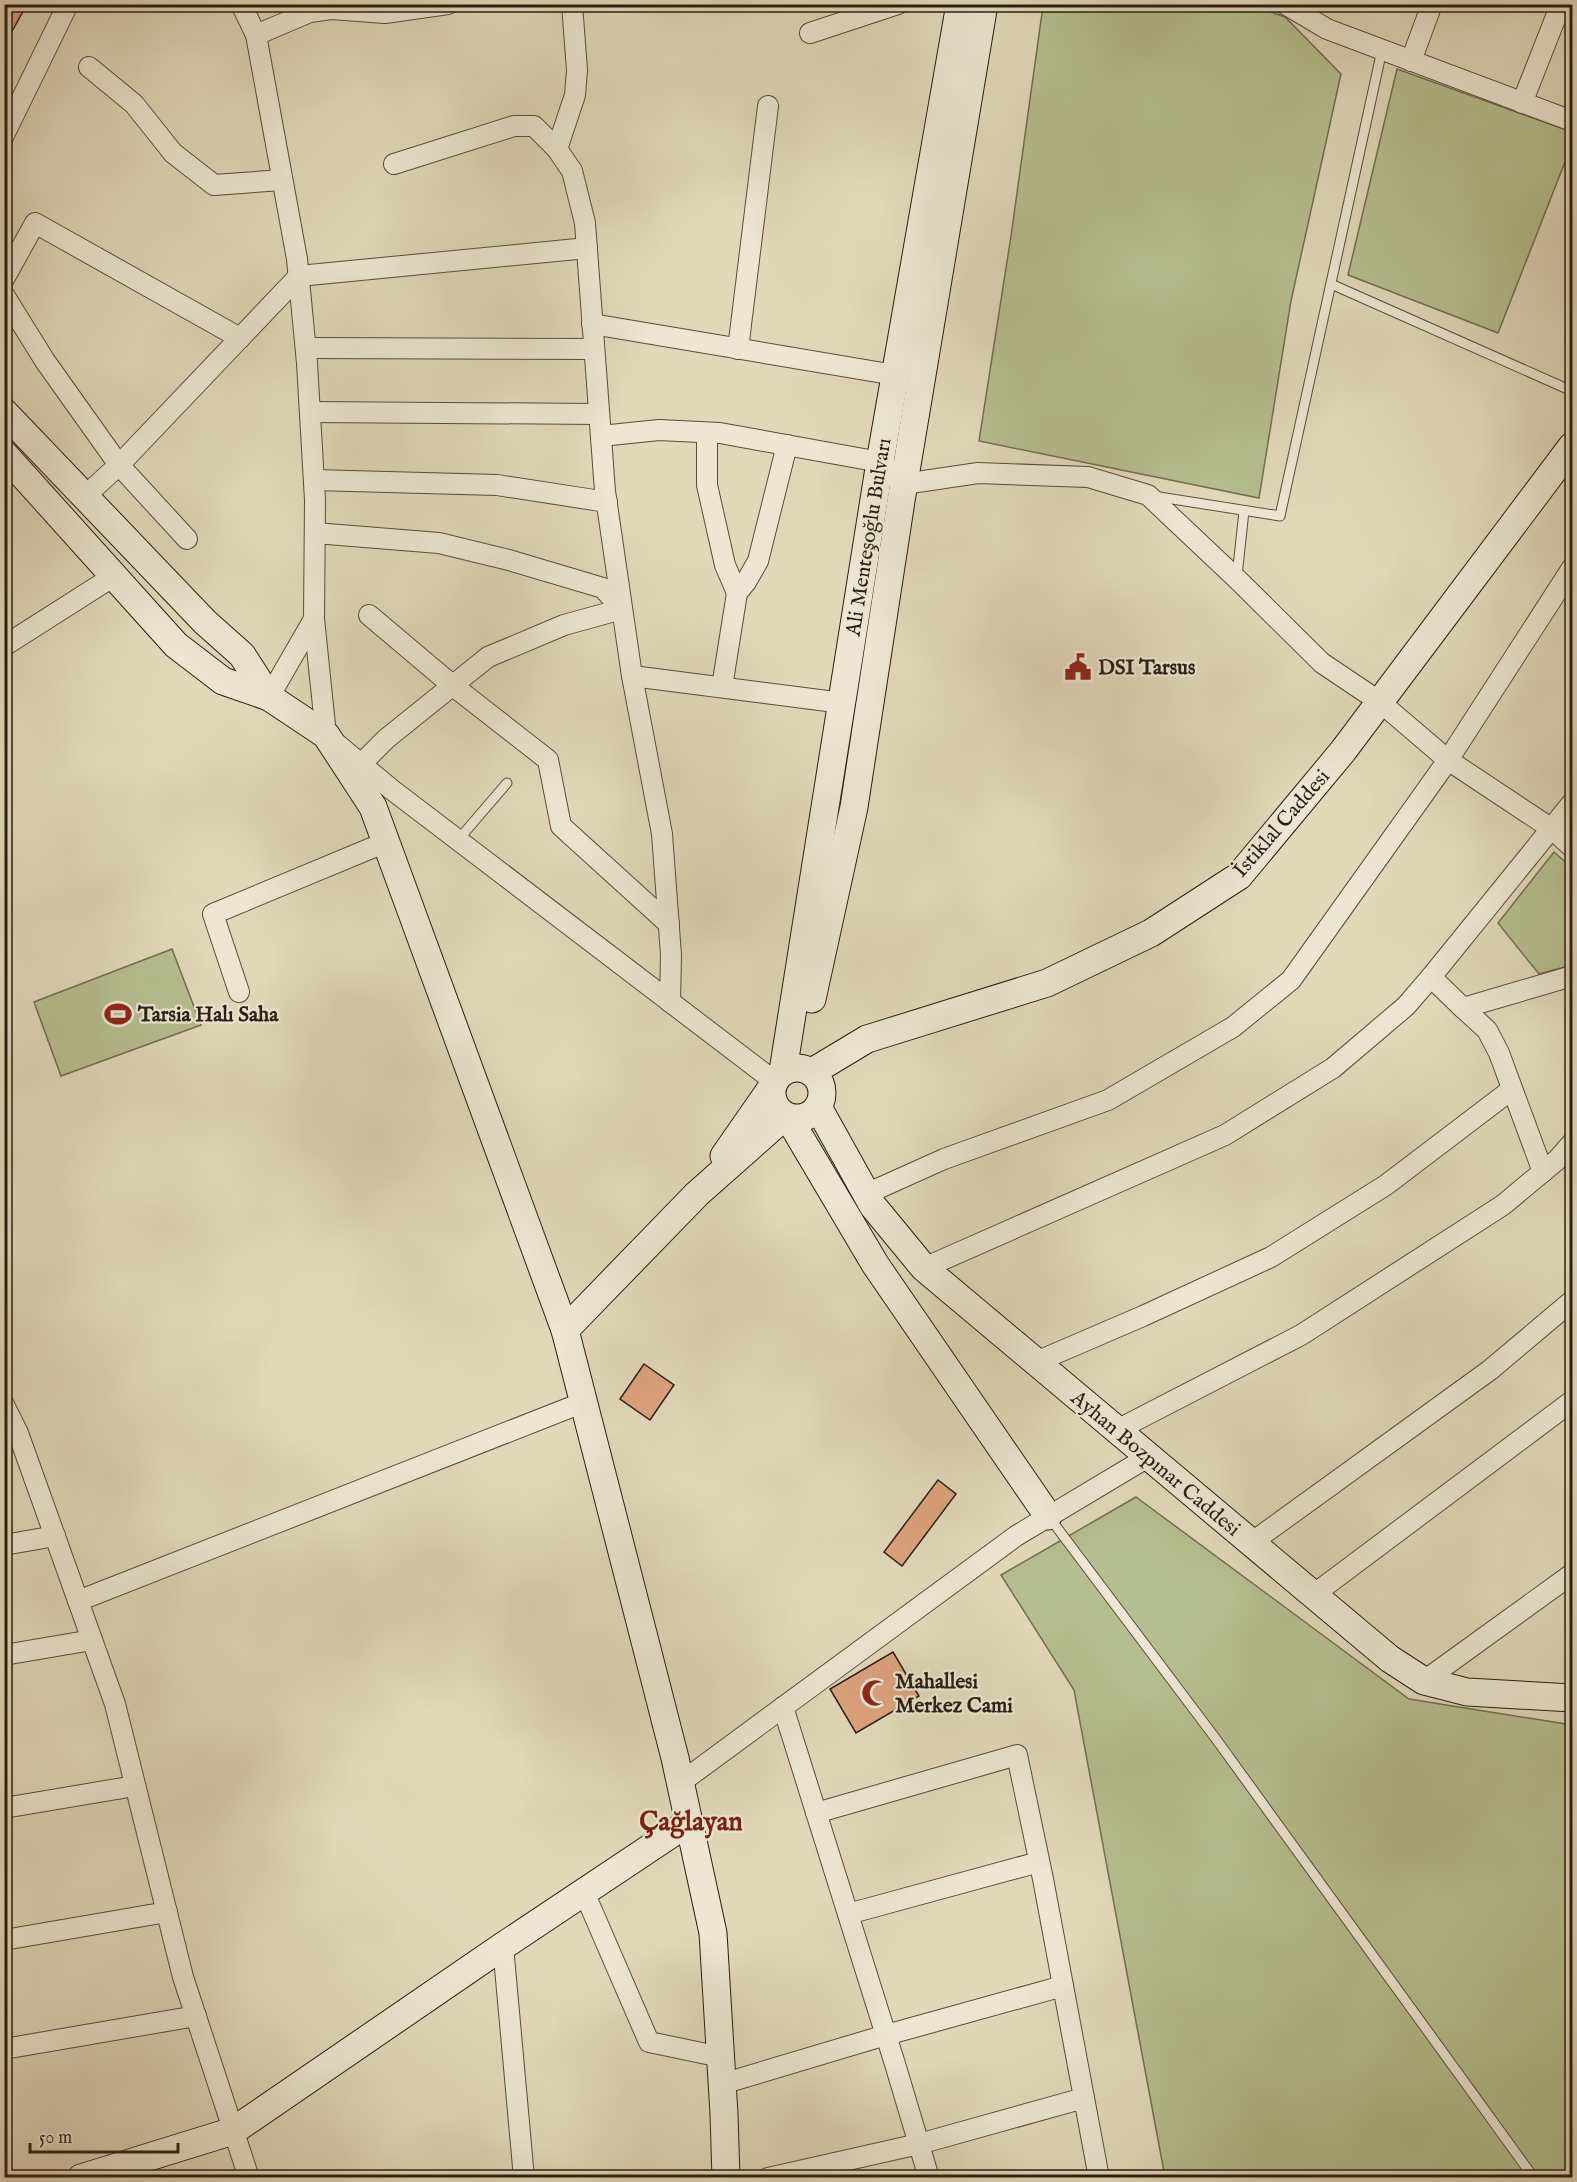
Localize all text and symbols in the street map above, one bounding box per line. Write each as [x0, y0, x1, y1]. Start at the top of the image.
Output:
street label: Ali Menteşoğlu Bulvarı [840, 436, 898, 639]
public building icon: DSI Tarsus [1063, 652, 1093, 682]
place label: DSI Tarsus [1098, 655, 1195, 682]
street label: İstiklal Caddesi [1228, 764, 1337, 884]
sports icon: Tarsia Halı Saha [103, 999, 133, 1029]
place label: Tarsia Halı Saha [137, 1002, 279, 1029]
street label: Ayhan Bozpınar Caddesi [1064, 1385, 1245, 1543]
place label: Mahallesi Merkez Cami [895, 1669, 1013, 1720]
mosque icon: Mahallesi Merkez Cami [860, 1678, 890, 1708]
district label: Çağlayan [639, 1806, 743, 1840]
scale bar [30, 2116, 178, 2154]
text: 50 m [39, 2127, 72, 2150]

